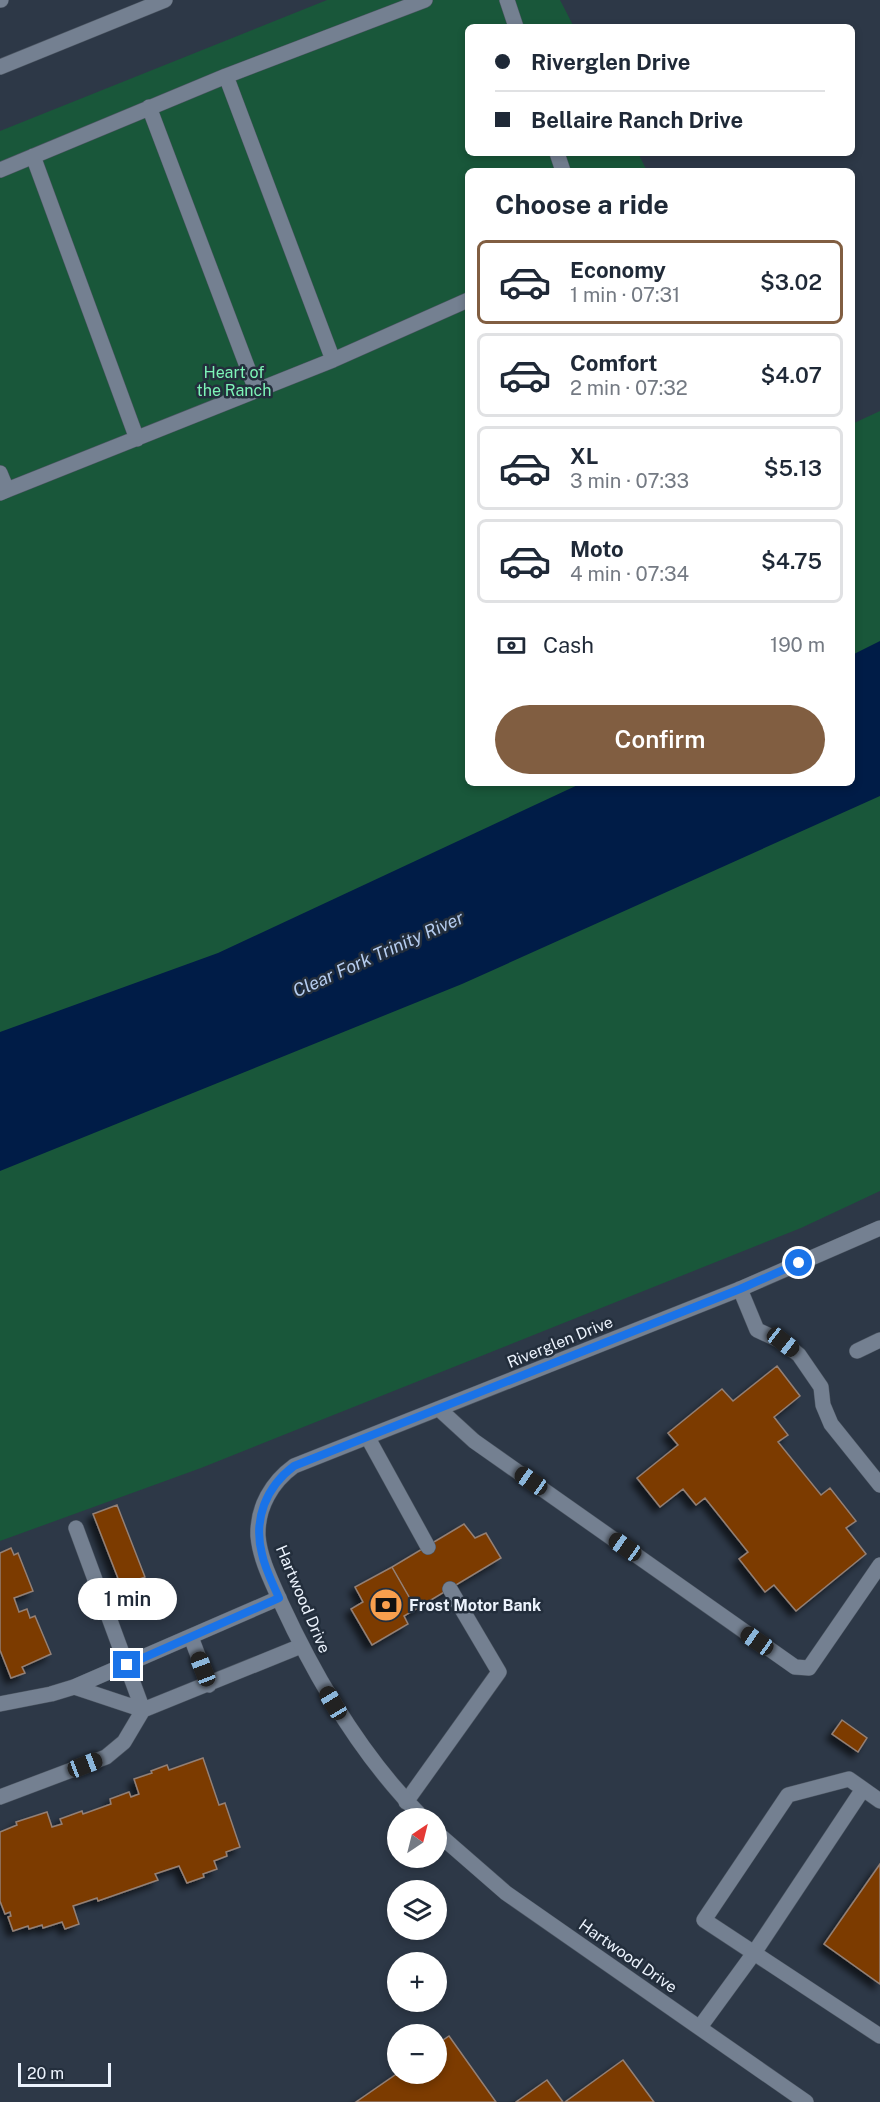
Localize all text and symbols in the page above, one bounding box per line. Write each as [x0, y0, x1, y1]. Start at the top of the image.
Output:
text: Riverglen Drive [531, 49, 690, 75]
text: Bellaire Ranch Drive [531, 107, 743, 133]
text: Choose a ride [495, 188, 669, 220]
icon: car [498, 255, 552, 309]
text: Economy [570, 257, 666, 283]
text: $3.02 [760, 269, 822, 295]
text: 1 min · 07:31 [570, 283, 680, 307]
icon: car [498, 348, 552, 402]
text: Comfort [570, 350, 657, 376]
text: $4.07 [761, 362, 822, 388]
park label: Heart of the Ranch [197, 363, 271, 400]
text: 2 min · 07:32 [570, 376, 688, 400]
icon: car [498, 441, 552, 495]
text: XL [570, 443, 598, 469]
text: $5.13 [764, 455, 822, 481]
text: 3 min · 07:33 [570, 469, 689, 493]
icon: car [498, 534, 552, 588]
text: Moto [570, 536, 624, 562]
text: $4.75 [761, 548, 822, 574]
text: 4 min · 07:34 [570, 562, 689, 586]
icon: cash [495, 629, 528, 662]
text: Cash [543, 632, 594, 658]
text: 190 m [770, 633, 825, 657]
button: Confirm [495, 705, 825, 774]
water label: Clear Fork Trinity River [289, 907, 467, 1001]
route start [785, 1249, 812, 1276]
street label: Riverglen Drive [504, 1312, 616, 1372]
car [763, 1324, 803, 1360]
car [511, 1463, 551, 1499]
car [605, 1529, 645, 1565]
street label: Hartwood Drive [272, 1542, 334, 1656]
callout: 1 min [78, 1578, 176, 1620]
text: 1 min [104, 1587, 151, 1611]
bank icon: Frost Motor Bank [368, 1587, 404, 1623]
place label: Frost Motor Bank [409, 1596, 541, 1615]
car [737, 1623, 777, 1659]
car [188, 1649, 218, 1689]
route end [113, 1651, 140, 1678]
car [316, 1683, 350, 1723]
car [65, 1750, 105, 1780]
north arrow [387, 1808, 447, 1868]
map controls [387, 1808, 447, 2084]
button: layers [387, 1880, 447, 1940]
street label: Hartwood Drive [575, 1915, 681, 1997]
button: + [387, 1952, 447, 2012]
button: − [387, 2024, 447, 2084]
scale bar [18, 2060, 111, 2088]
text: 20 m [27, 2064, 64, 2083]

